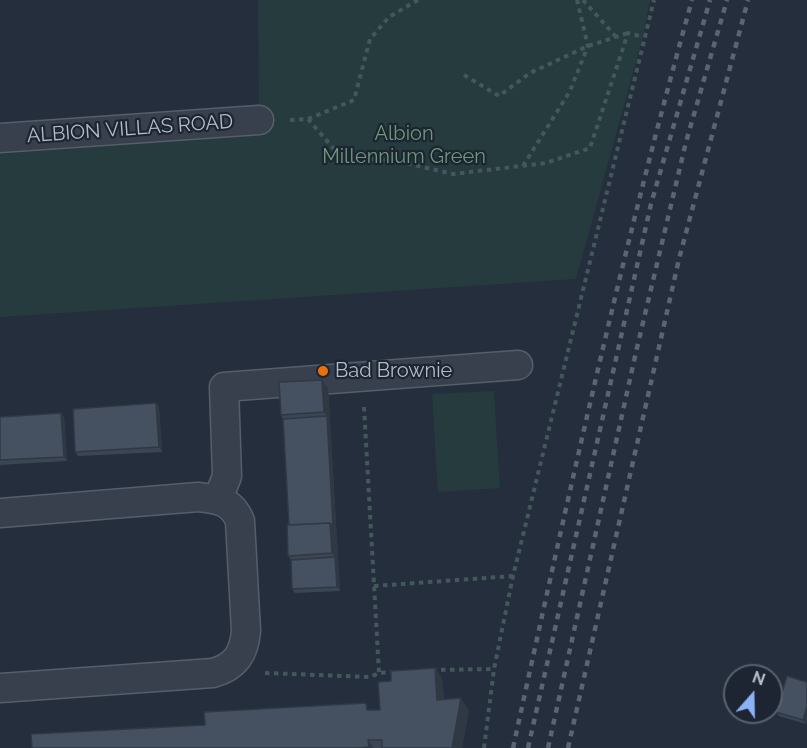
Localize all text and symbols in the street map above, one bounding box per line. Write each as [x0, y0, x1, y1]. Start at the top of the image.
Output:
street label: ALBION VILLAS ROAD [26, 110, 234, 148]
park label: Albion Millennium Green [322, 122, 486, 169]
place label: Bad Brownie [335, 359, 452, 383]
marker: Bad Brownie [316, 364, 330, 378]
north arrow [723, 664, 783, 724]
text: N [750, 667, 768, 690]

